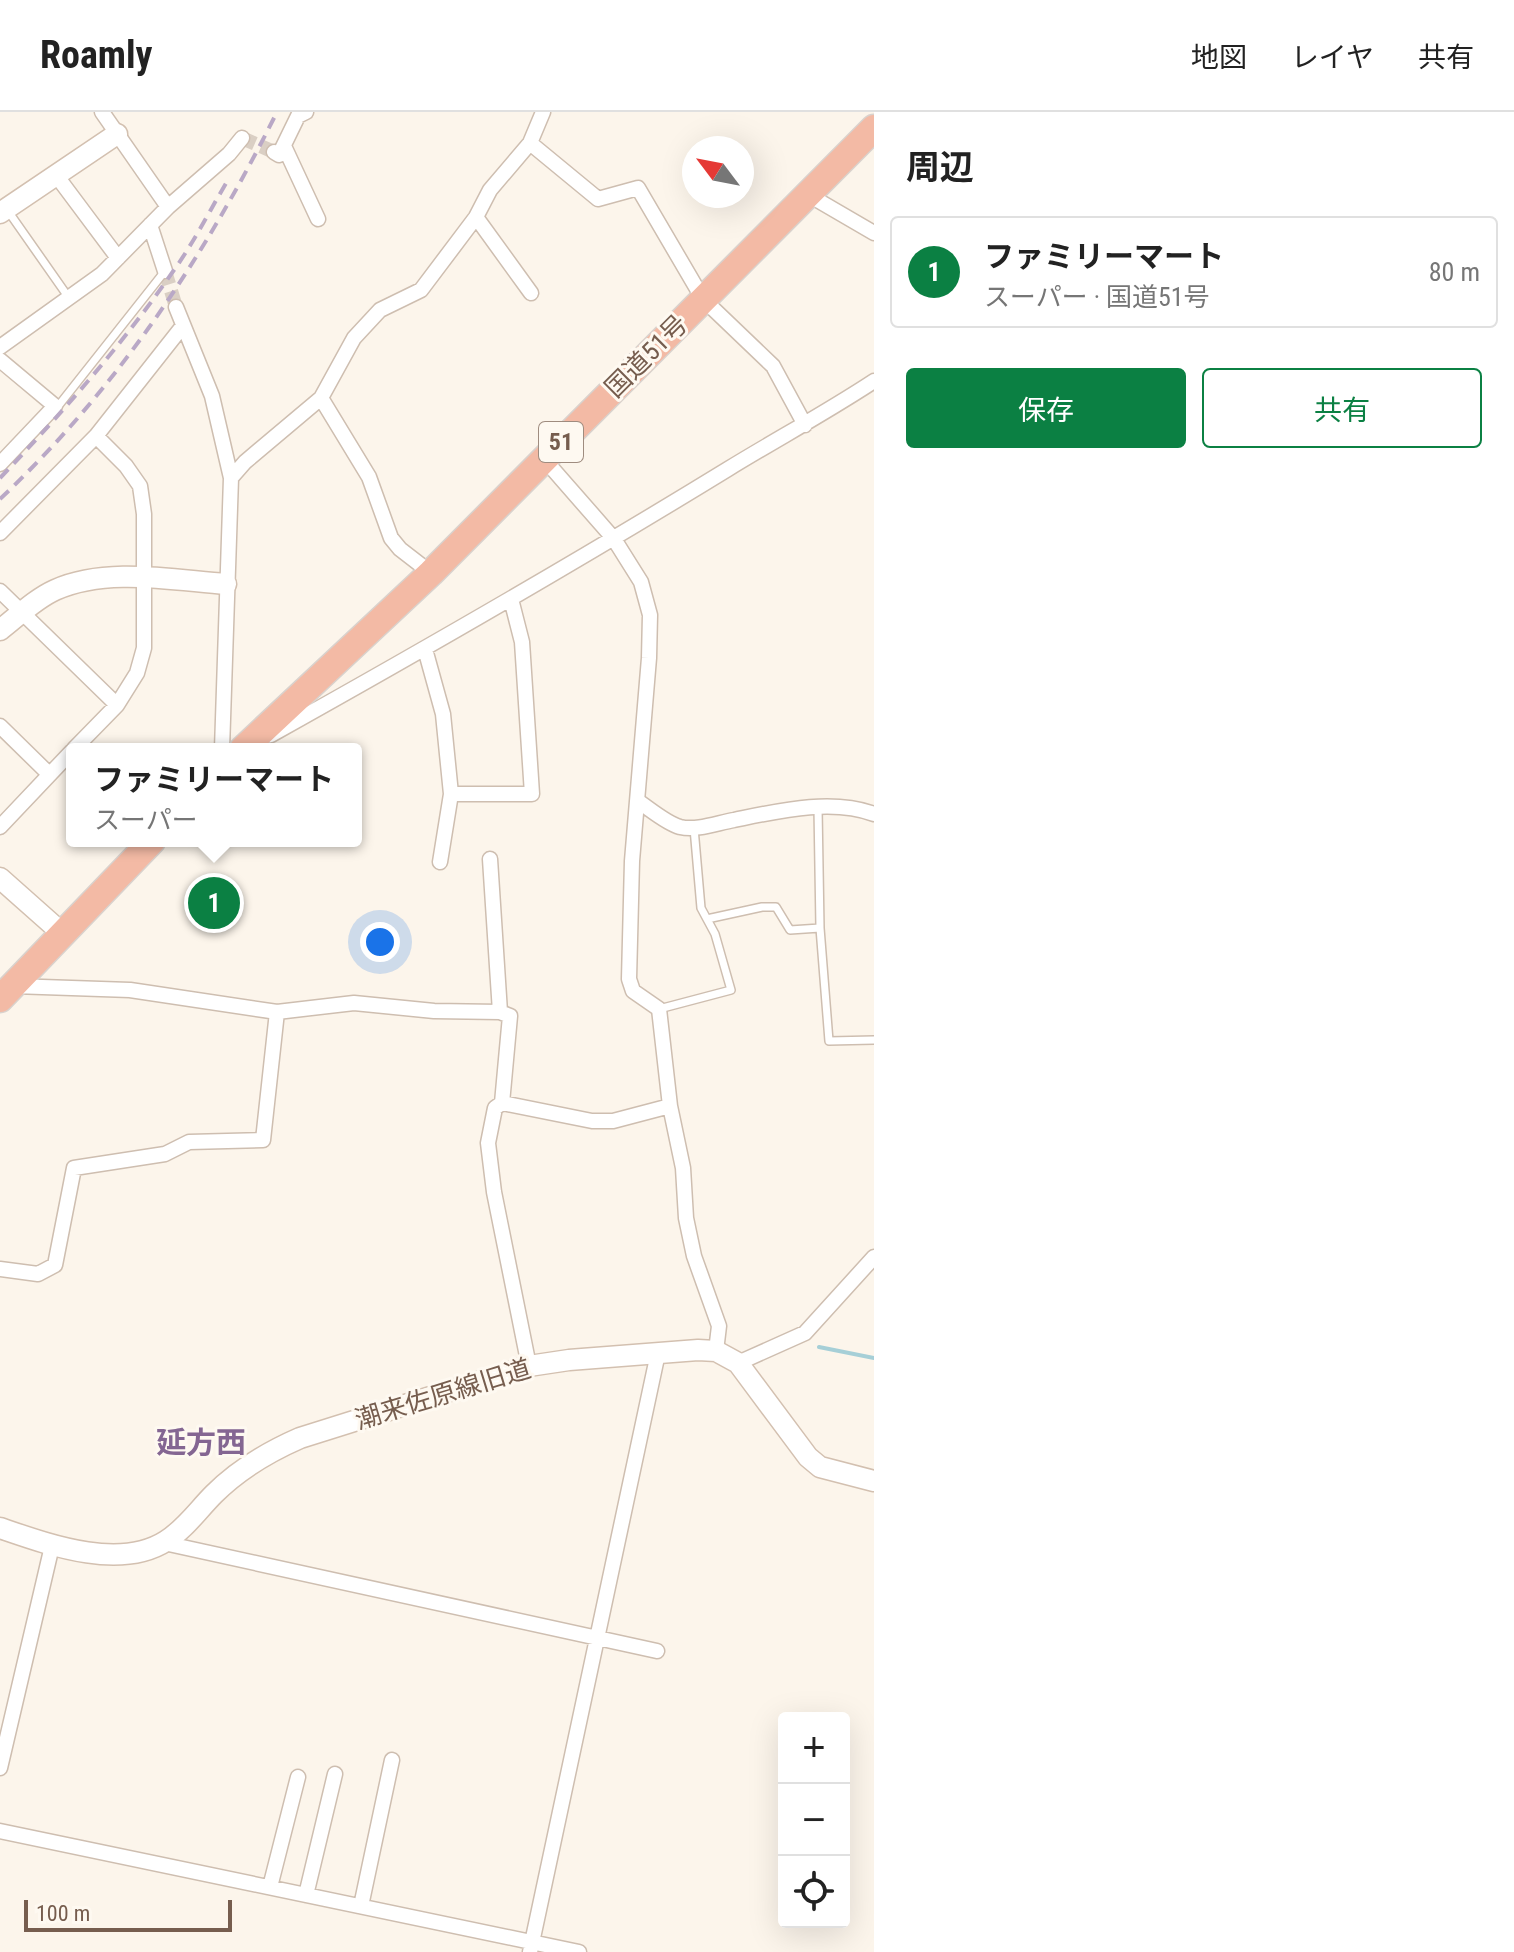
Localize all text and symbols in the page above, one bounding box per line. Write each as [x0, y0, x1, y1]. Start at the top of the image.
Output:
text: Roamly [40, 33, 153, 77]
text: 地図 [1191, 41, 1247, 74]
text: レイヤ [1291, 41, 1374, 74]
text: 共有 [1418, 41, 1474, 74]
north arrow [682, 136, 754, 208]
text: 周辺 [906, 147, 974, 187]
text: ファミリーマート [984, 239, 1224, 274]
text: 1 [927, 257, 941, 287]
text: 80 m [1429, 257, 1480, 287]
text: スーパー · 国道51号 [984, 282, 1210, 312]
street label: 国道51号 [599, 309, 693, 403]
button: 保存 [906, 368, 1186, 448]
button: 共有 [1202, 368, 1482, 448]
road number: 51 [539, 422, 583, 462]
popup [66, 743, 362, 847]
text: ファミリーマート [94, 762, 334, 797]
text: スーパー [94, 805, 198, 835]
pin: 1 [188, 873, 240, 933]
your location [360, 922, 400, 962]
street label: 潮来佐原線旧道 [352, 1353, 534, 1435]
district label: 延方西 [156, 1425, 246, 1460]
map controls [778, 1712, 850, 1928]
button: + [778, 1712, 850, 1784]
button: − [778, 1784, 850, 1856]
button: locate [778, 1856, 850, 1928]
scale bar [24, 1896, 232, 1932]
text: 100 m [36, 1901, 90, 1926]

